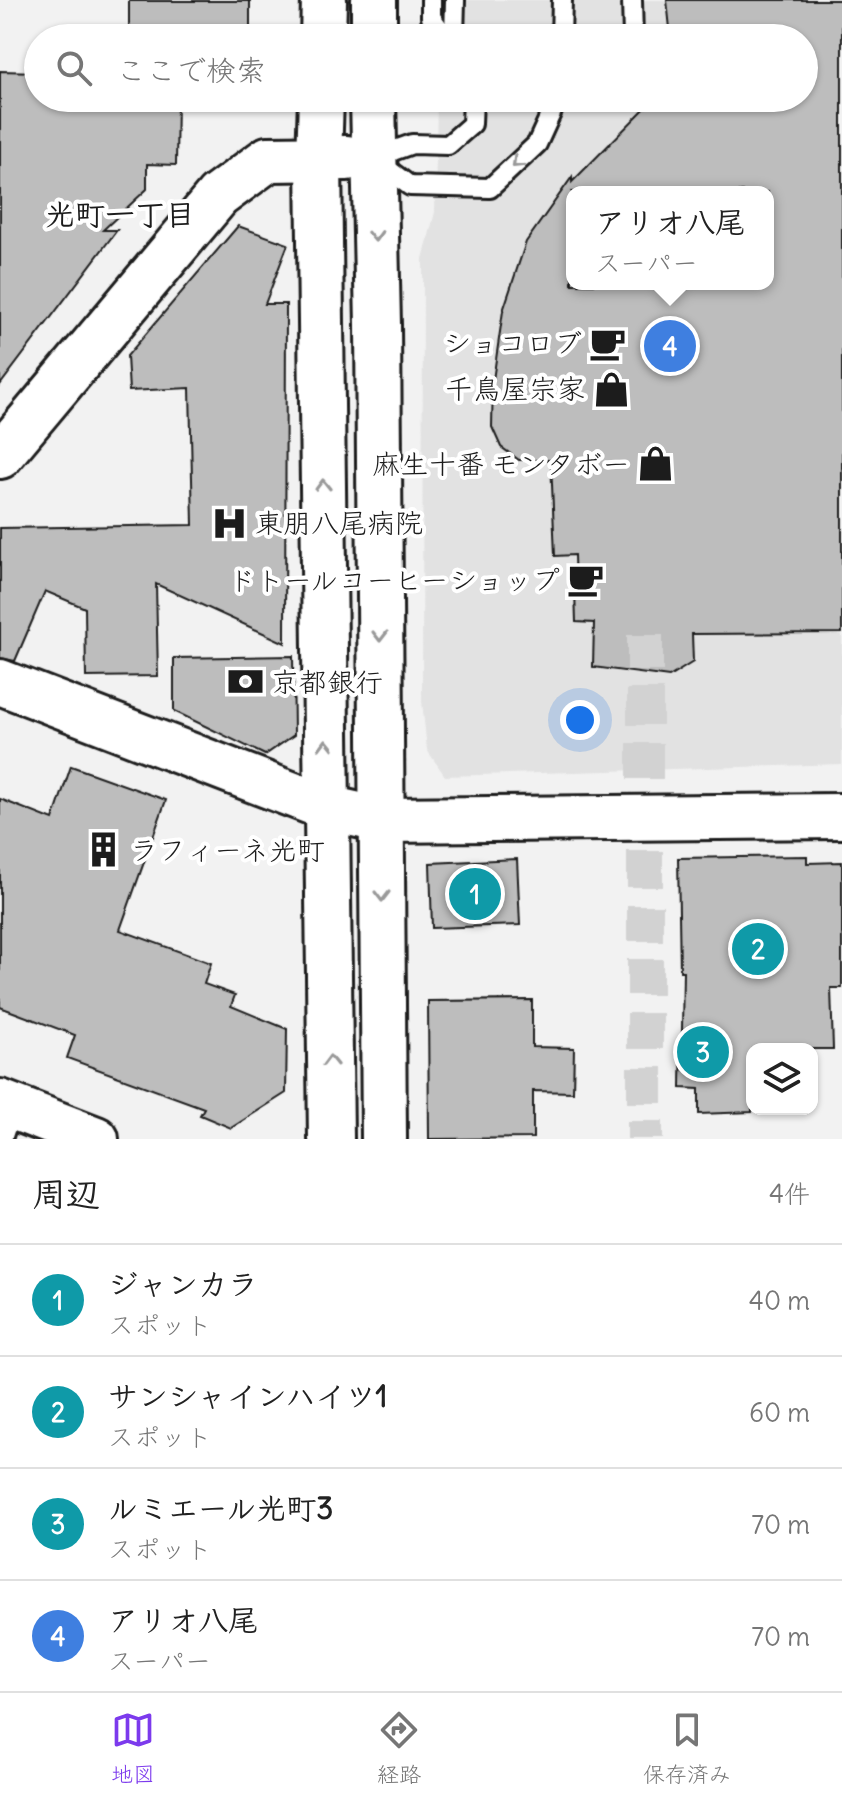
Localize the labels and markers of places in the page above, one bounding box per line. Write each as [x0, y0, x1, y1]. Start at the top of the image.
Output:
pin: 4 [644, 316, 696, 376]
cafe icon: ショコロブ [589, 324, 627, 362]
place label: ショコロブ [443, 325, 582, 361]
shop icon: 千鳥屋宗家 [592, 370, 630, 408]
place label: 千鳥屋宗家 [445, 371, 585, 407]
shop icon: 麻生十番 モンタボー [637, 445, 675, 483]
place label: 麻生十番 モンタボー [372, 446, 630, 482]
hospital icon: 東朋八尾病院 [210, 504, 248, 542]
place label: 東朋八尾病院 [255, 505, 423, 541]
cafe icon: ドトールコーヒーショップ [567, 561, 605, 599]
place label: ドトールコーヒーショップ [228, 562, 560, 598]
bank icon: 京都銀行 [226, 663, 264, 701]
place label: 京都銀行 [271, 664, 383, 700]
building icon: ラフィーネ光町 [85, 831, 123, 869]
place label: ラフィーネ光町 [130, 832, 325, 868]
pin: 1 [449, 864, 501, 924]
pin: 2 [732, 919, 784, 979]
pin: 3 [677, 1022, 729, 1082]

